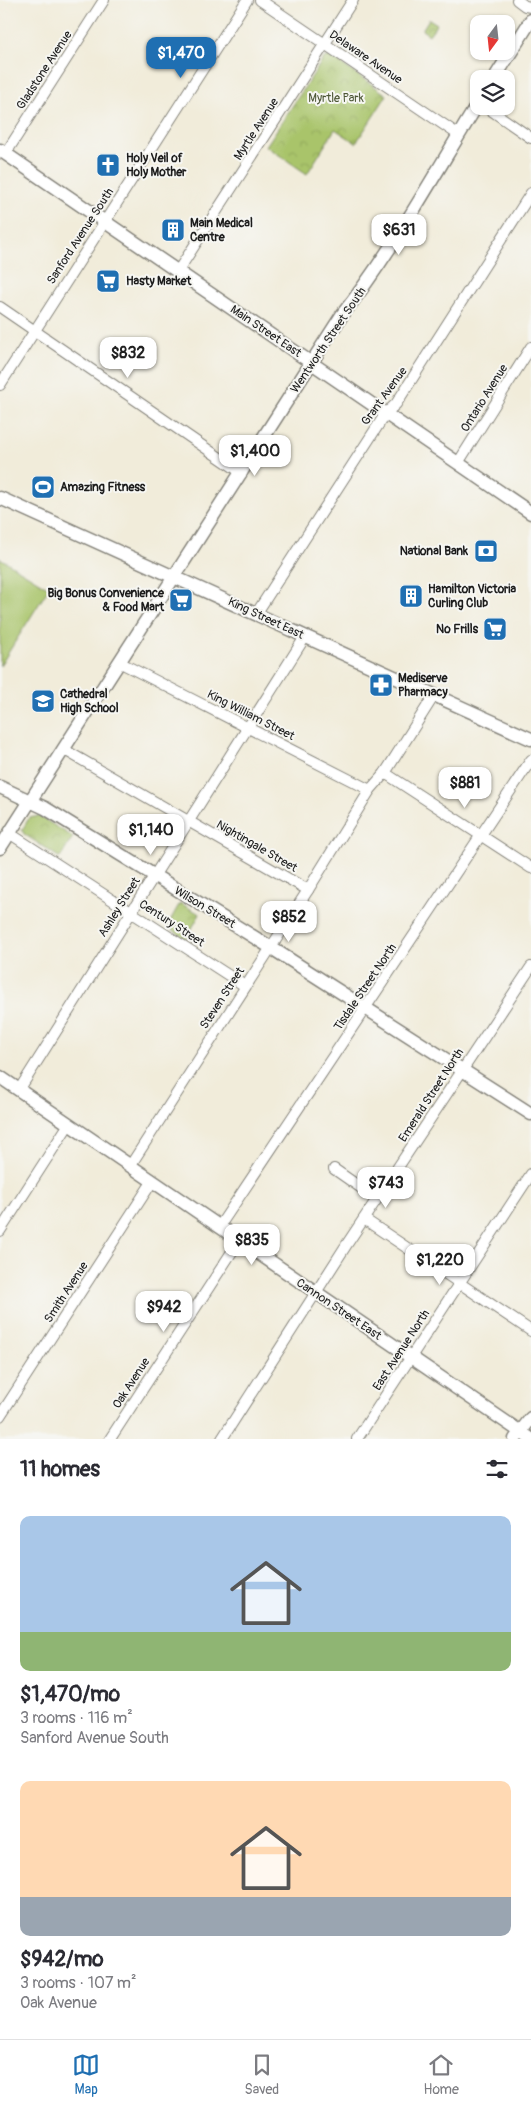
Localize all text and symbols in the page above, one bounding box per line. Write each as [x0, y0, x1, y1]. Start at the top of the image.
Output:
north arrow [470, 15, 515, 60]
map controls [470, 15, 515, 115]
street label: Delaware Avenue [326, 27, 405, 87]
street label: Gladstone Avenue [13, 28, 75, 112]
pin: $1,470 [140, 36, 222, 79]
text: $1,470 [157, 43, 205, 63]
button: layers [470, 70, 515, 115]
park label: Myrtle Park [308, 91, 364, 106]
street label: Myrtle Avenue [231, 95, 282, 163]
place label: Holy Veil of Holy Mother [126, 151, 187, 180]
church icon: Holy Veil of Holy Mother [95, 152, 121, 178]
street label: Sanford Avenue South [44, 185, 117, 287]
pin: $631 [369, 214, 429, 256]
place label: Main Medical Centre [190, 216, 253, 245]
building icon: Main Medical Centre [160, 217, 186, 243]
text: $631 [382, 220, 416, 240]
supermarket icon: Hasty Market [95, 268, 121, 294]
place label: Hasty Market [126, 274, 193, 289]
street label: Wentworth Street South [287, 284, 370, 396]
street label: Main Street East [227, 302, 304, 361]
pin: $832 [98, 336, 158, 379]
text: $832 [111, 343, 145, 363]
street label: Ontario Avenue [458, 362, 511, 435]
street label: Grant Avenue [358, 364, 411, 428]
pin: $1,400 [214, 434, 296, 477]
text: $1,400 [230, 441, 280, 461]
sports icon: Amazing Fitness [30, 474, 56, 500]
place label: Amazing Fitness [60, 480, 146, 495]
bank icon: National Bank [473, 538, 499, 564]
place label: National Bank [400, 544, 469, 559]
place label: Hamilton Victoria Curling Club [428, 582, 517, 611]
building icon: Hamilton Victoria Curling Club [398, 583, 424, 609]
place label: Big Bonus Convenience & Food Mart [48, 586, 165, 615]
supermarket icon: Big Bonus Convenience & Food Mart [168, 587, 194, 613]
street label: King Street East [226, 594, 306, 643]
supermarket icon: No Frills [482, 616, 508, 642]
place label: No Frills [436, 622, 479, 637]
place label: Mediserve Pharmacy [398, 671, 449, 700]
pharmacy icon: Mediserve Pharmacy [368, 672, 394, 698]
place label: Cathedral High School [60, 687, 119, 716]
street label: King William Street [204, 687, 297, 744]
school or university icon: Cathedral High School [30, 688, 56, 714]
pin: $881 [435, 766, 495, 809]
text: $881 [449, 773, 481, 793]
pin: $1,140 [110, 814, 192, 856]
street label: Nightingale Street [214, 817, 300, 876]
text: $1,140 [128, 820, 174, 840]
street label: Ashley Street [95, 874, 144, 940]
street label: Wilson Street [171, 883, 238, 932]
street label: Century Street [136, 897, 207, 950]
pin: $852 [259, 900, 319, 943]
text: $852 [272, 907, 306, 927]
street label: Tisdale Street North [331, 941, 400, 1034]
street label: Steven Street [197, 964, 248, 1032]
street label: Emerald Street North [396, 1045, 467, 1145]
pin: $743 [356, 1166, 416, 1209]
text: $743 [368, 1173, 404, 1193]
pin: $835 [222, 1224, 282, 1266]
text: $835 [235, 1230, 269, 1250]
pin: $1,220 [399, 1244, 481, 1286]
text: $1,220 [416, 1250, 464, 1270]
street label: Smith Avenue [41, 1259, 92, 1326]
street label: Cannon Street East [293, 1275, 384, 1343]
pin: $942 [134, 1290, 194, 1333]
text: $942 [146, 1297, 182, 1317]
street label: East Avenue North [370, 1307, 433, 1394]
street label: Oak Avenue [109, 1355, 153, 1412]
icon: filters [483, 1455, 511, 1483]
text: 11 homes [20, 1456, 100, 1483]
icon: home [221, 1548, 311, 1638]
text: $1,470/mo [20, 1681, 120, 1708]
text: 3 rooms · 116 m² [20, 1708, 133, 1728]
text: Sanford Avenue South [20, 1728, 169, 1748]
icon: home [221, 1813, 311, 1903]
text: $942/mo [20, 1946, 104, 1973]
text: 3 rooms · 107 m² [20, 1973, 137, 1993]
text: Oak Avenue [20, 1993, 97, 2013]
tab: Map [72, 2051, 100, 2098]
tab: Saved [244, 2051, 279, 2098]
tab: Home [424, 2051, 459, 2098]

